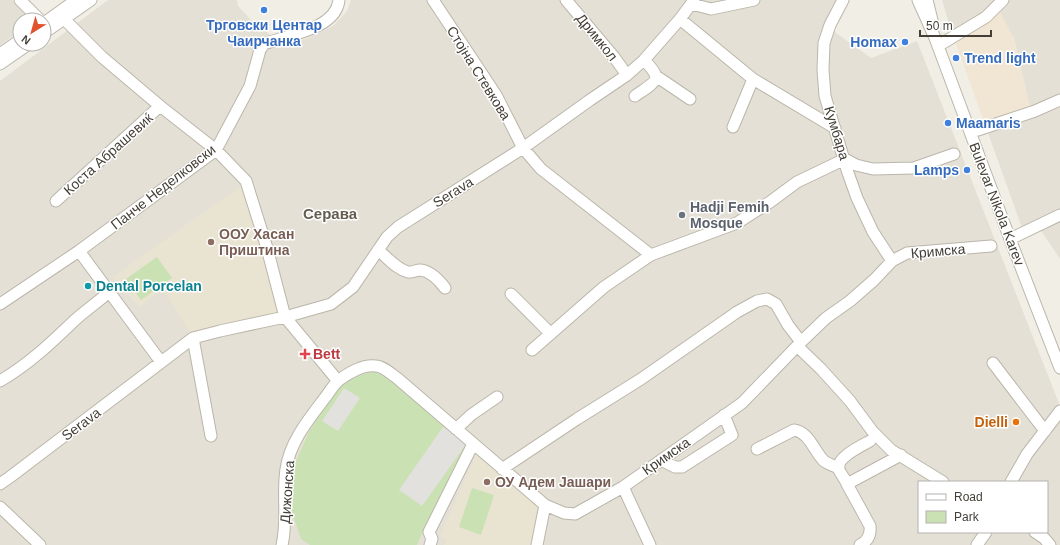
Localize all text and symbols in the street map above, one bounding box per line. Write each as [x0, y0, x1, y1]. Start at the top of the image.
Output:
marker: Трговски Центар Чаирчанка [259, 5, 269, 15]
street label: Дримкол [573, 10, 621, 64]
north arrow [12, 12, 52, 52]
scale bar [920, 12, 991, 38]
place label: Трговски Центар Чаирчанка [206, 17, 322, 49]
text: 50 m [926, 19, 953, 33]
street label: Стојна Стевкова [444, 23, 514, 123]
text: N [19, 33, 33, 47]
place label: Homax [850, 34, 897, 50]
marker: Homax [900, 37, 910, 47]
place label: Trend light [964, 50, 1036, 66]
marker: Trend light [951, 53, 961, 63]
street label: Кумбара [821, 104, 853, 162]
street label: Коста Абрашевиќ [60, 109, 156, 198]
place label: Maamaris [956, 115, 1021, 131]
marker: Maamaris [943, 118, 953, 128]
street label: Bulevar Nikola Karev [966, 140, 1028, 268]
street label: Панче Неделковски [108, 141, 218, 233]
place label: Lamps [914, 162, 959, 178]
marker: Lamps [962, 165, 972, 175]
street label: Serava [430, 173, 476, 211]
place label: Hadji Femih Mosque [690, 199, 769, 231]
district label: Серава [303, 205, 358, 222]
marker: Hadji Femih Mosque [677, 210, 687, 220]
place label: ООУ Хасан Приштина [219, 226, 294, 258]
marker: ООУ Хасан Приштина [206, 237, 216, 247]
street label: Кримска [910, 241, 966, 261]
place label: Dental Porcelan [96, 278, 202, 294]
marker: Dental Porcelan [83, 281, 93, 291]
place label: Bett [313, 346, 341, 362]
marker: Bett [300, 349, 310, 359]
street label: Serava [58, 404, 104, 444]
place label: Dielli [975, 414, 1008, 430]
marker: Dielli [1011, 417, 1021, 427]
street label: Кримска [639, 434, 693, 478]
street label: Дижонска [277, 460, 297, 524]
place label: ОУ Адем Јашари [495, 474, 611, 490]
marker: ОУ Адем Јашари [482, 477, 492, 487]
legend [918, 481, 1048, 533]
text: Road [954, 490, 983, 504]
text: Park [954, 510, 980, 524]

